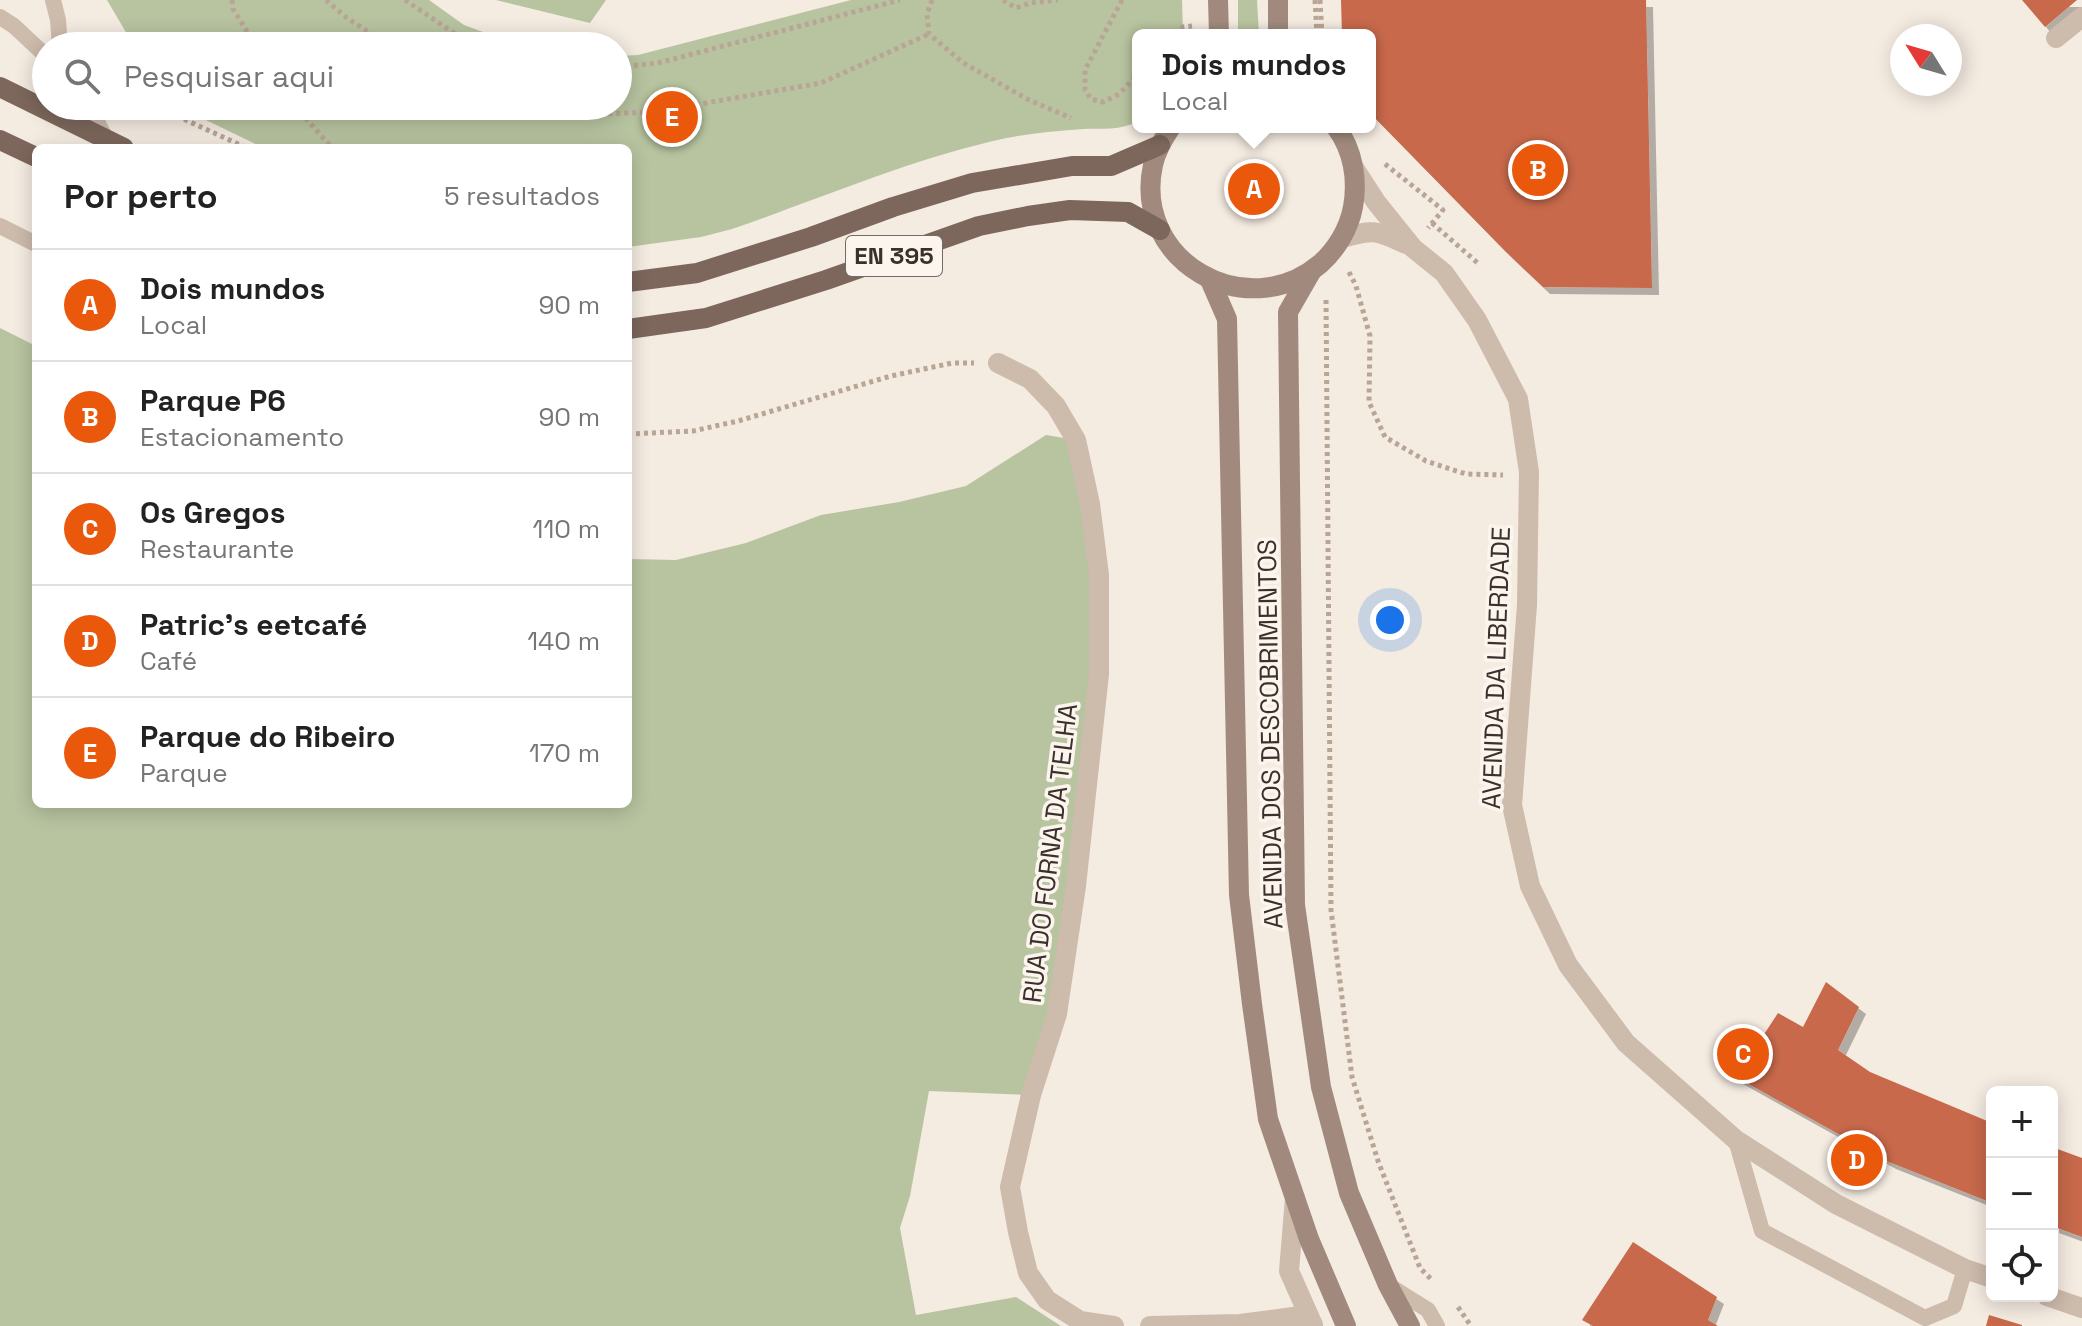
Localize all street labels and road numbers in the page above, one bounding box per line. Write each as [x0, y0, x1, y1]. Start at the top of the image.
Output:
road number: EN 395 [846, 236, 942, 276]
street label: AVENIDA DA LIBERDADE [1474, 526, 1518, 810]
street label: AVENIDA DOS DESCOBRIMENTOS [1250, 539, 1290, 929]
street label: RUA DO FORNA DA TELHA [1015, 701, 1085, 1005]

